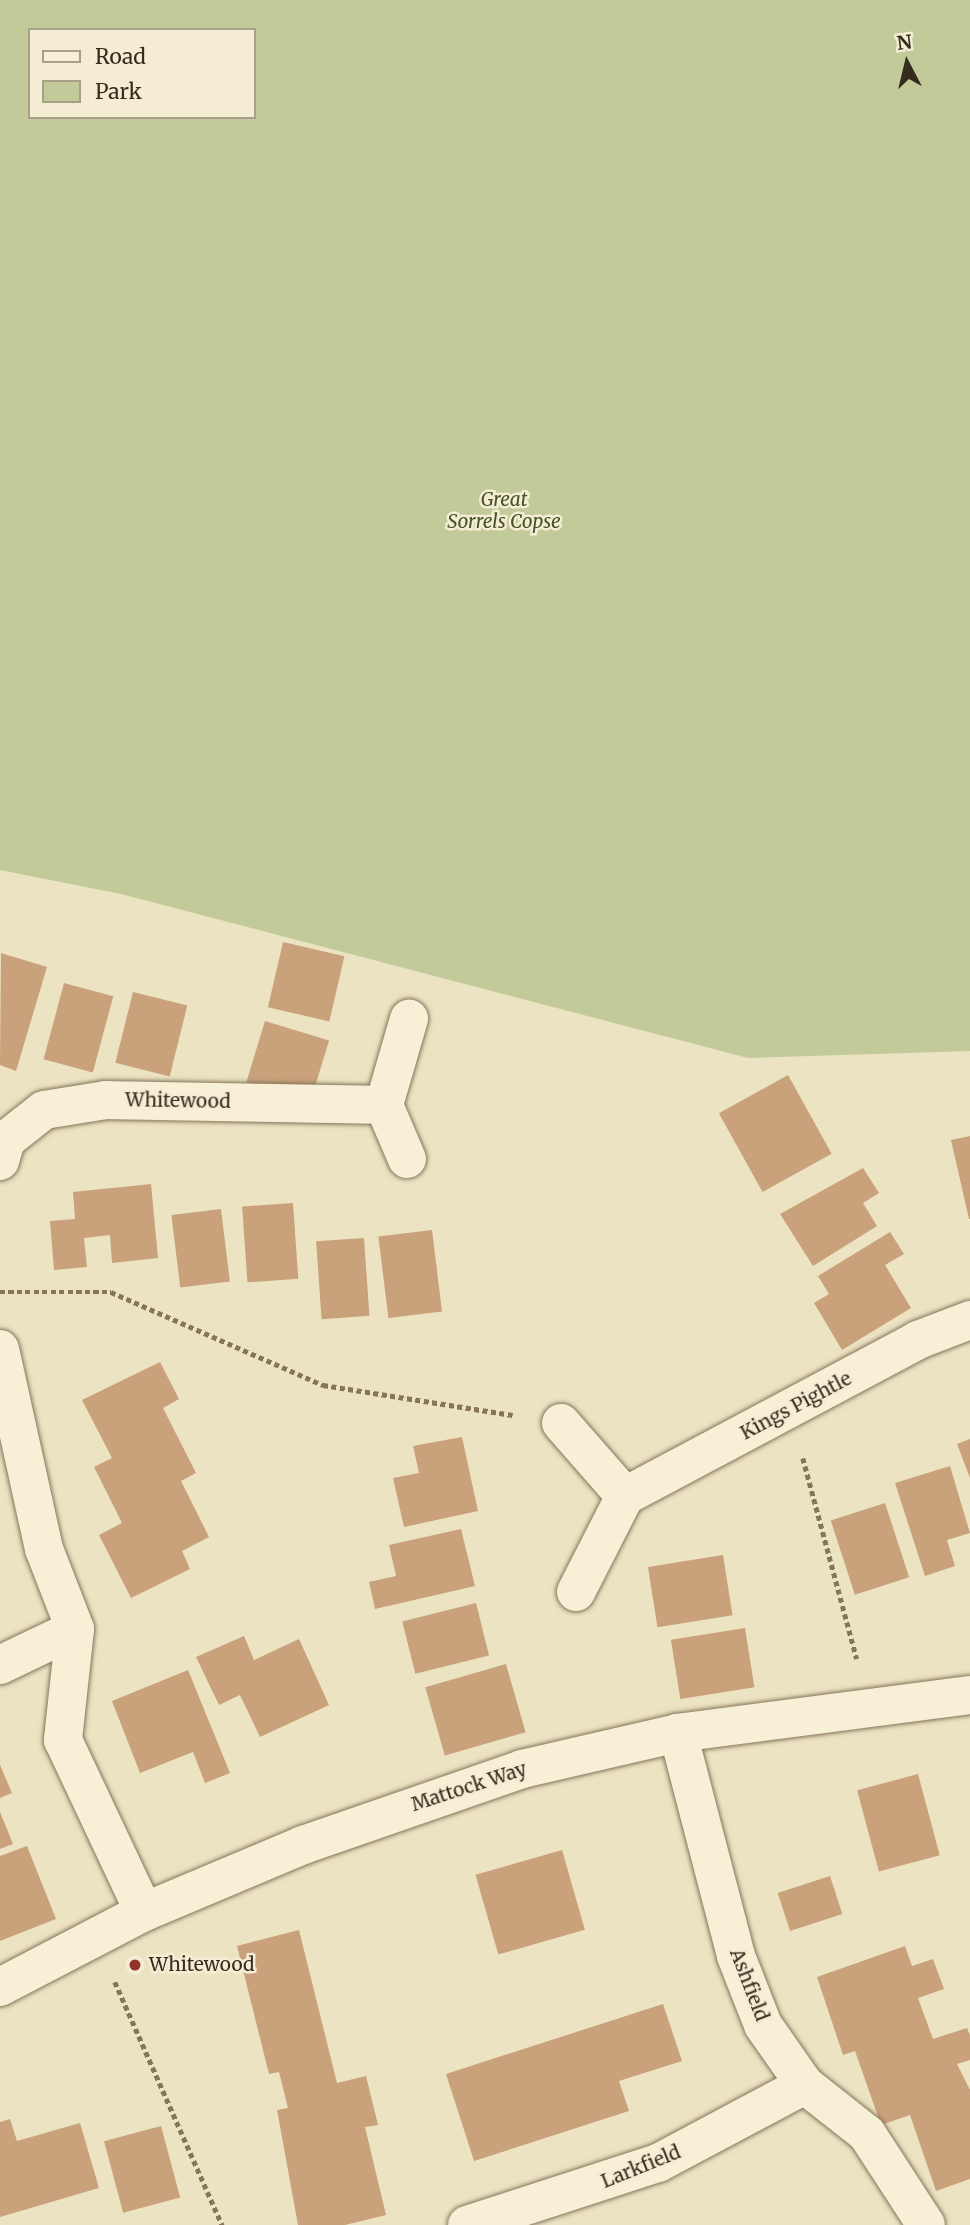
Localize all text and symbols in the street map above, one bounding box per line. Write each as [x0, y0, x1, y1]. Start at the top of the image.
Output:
legend [28, 28, 256, 119]
north arrow [872, 28, 942, 98]
text: N [896, 29, 913, 55]
text: Road [95, 43, 146, 70]
text: Park [95, 78, 142, 105]
park label: Great Sorrels Copse [447, 489, 561, 533]
street label: Whitewood [125, 1089, 231, 1113]
street label: Kings Pightle [737, 1367, 855, 1445]
street label: Mattock Way [408, 1758, 530, 1816]
street label: Ashfield [725, 1946, 773, 2024]
place label: Whitewood [149, 1954, 254, 1976]
marker: Whitewood [127, 1957, 143, 1973]
street label: Larkfield [598, 2141, 684, 2193]

